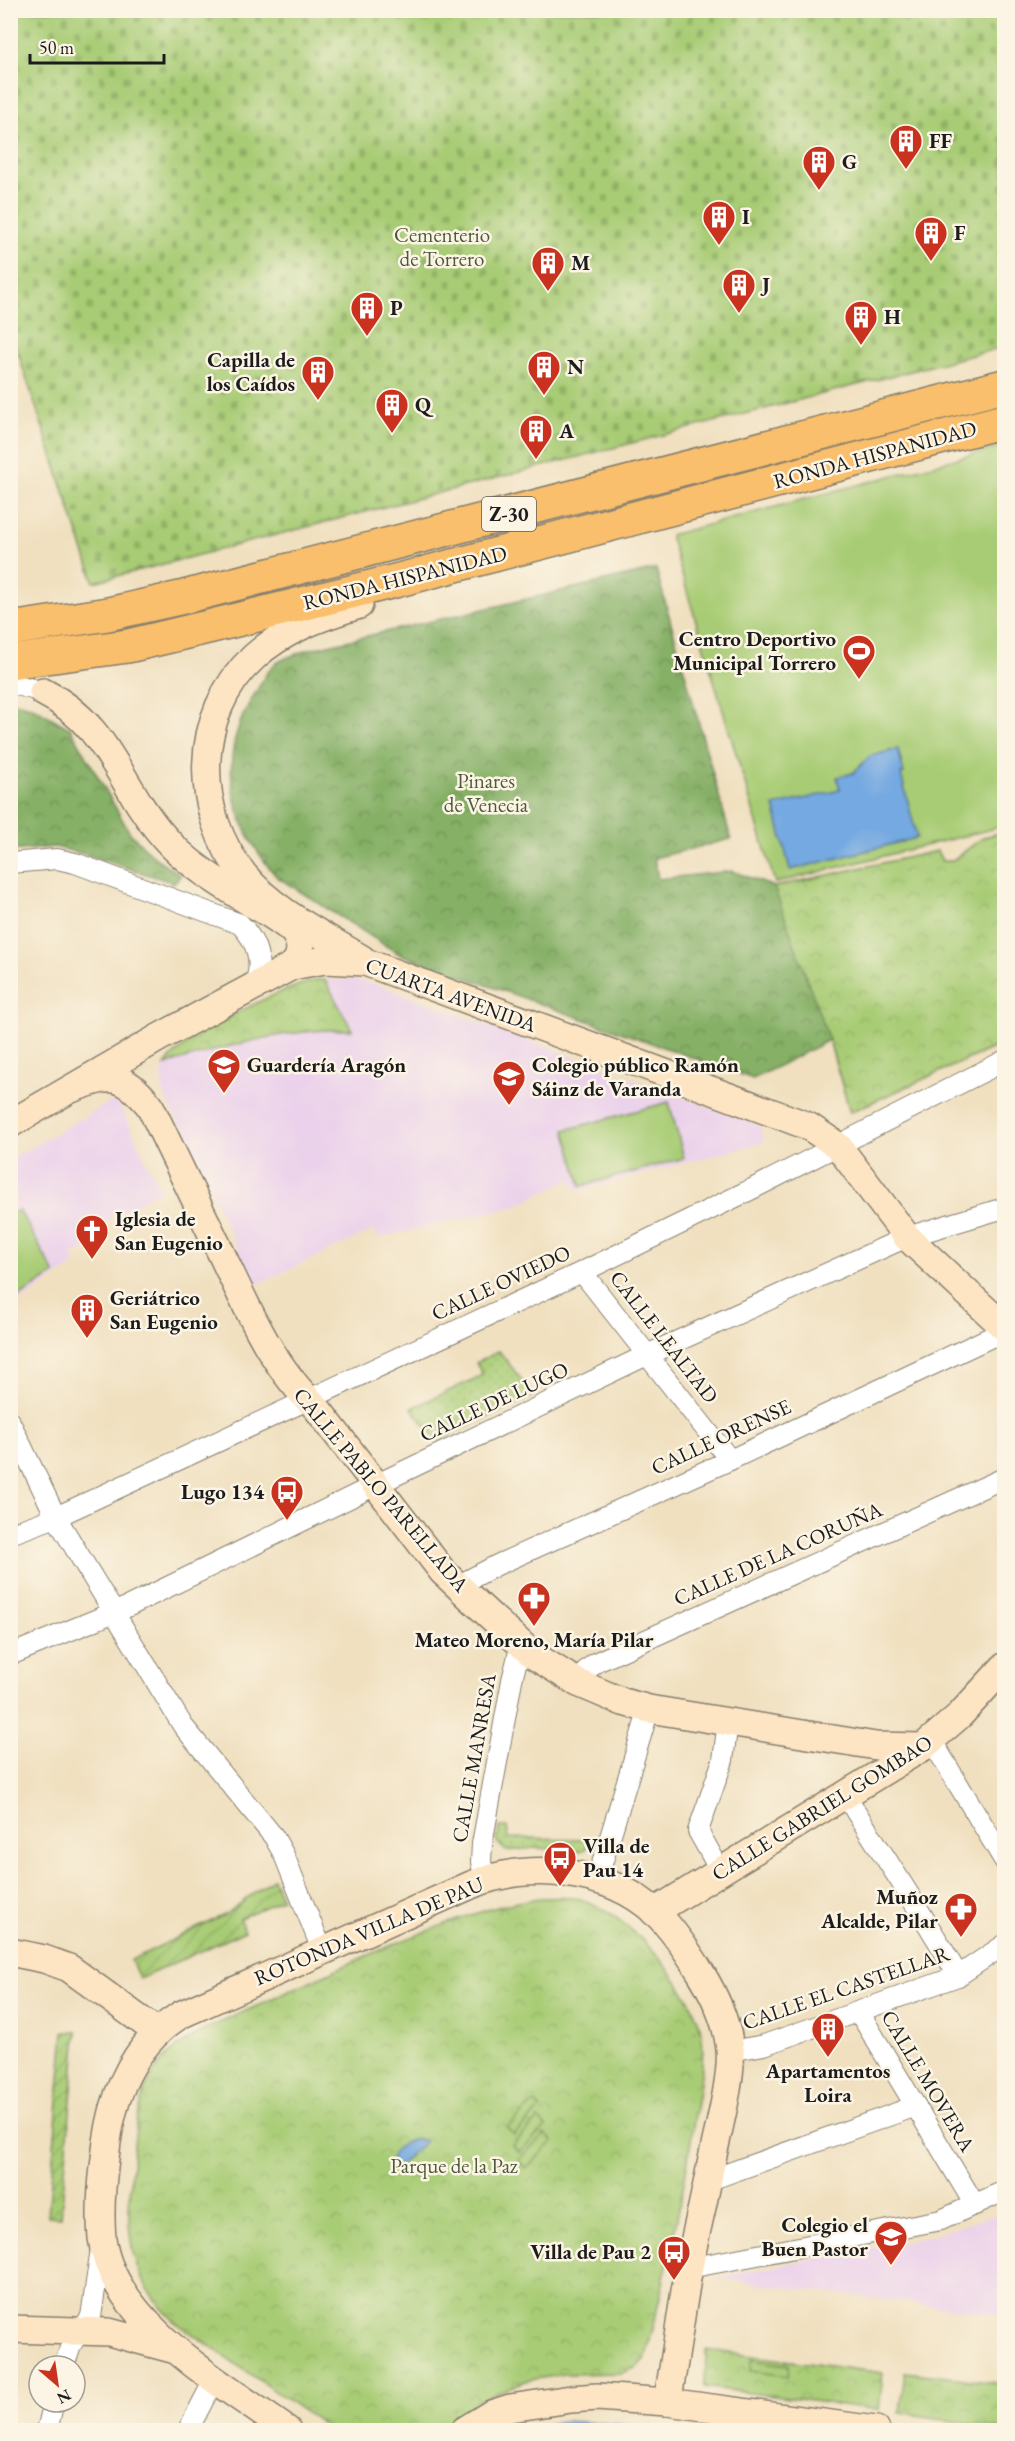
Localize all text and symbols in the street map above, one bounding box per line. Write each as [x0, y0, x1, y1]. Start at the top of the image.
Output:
scale bar [30, 27, 164, 65]
text: 50 m [39, 36, 74, 59]
building icon: FF [888, 123, 924, 170]
place label: FF [929, 127, 952, 154]
building icon: G [801, 144, 837, 191]
place label: G [842, 148, 857, 175]
building icon: I [701, 199, 737, 246]
place label: I [742, 203, 750, 230]
building icon: F [913, 215, 949, 262]
place label: F [954, 219, 966, 246]
park label: Cementerio de Torrero [394, 221, 490, 272]
building icon: M [530, 245, 566, 292]
place label: M [571, 249, 590, 276]
building icon: J [721, 267, 757, 314]
place label: J [760, 271, 770, 298]
building icon: P [349, 290, 385, 337]
place label: P [390, 294, 403, 321]
building icon: H [843, 299, 879, 346]
place label: H [884, 303, 901, 330]
place label: Capilla de los Caídos [207, 346, 295, 397]
building icon: N [526, 349, 562, 396]
place label: N [567, 353, 584, 380]
building icon: Capilla de los Caídos [300, 354, 336, 401]
building icon: Q [374, 387, 410, 434]
place label: Q [415, 391, 434, 418]
building icon: A [518, 413, 554, 460]
street label: RONDA HISPANIDAD [770, 414, 979, 495]
place label: A [558, 417, 575, 444]
road number: Z-30 [482, 497, 536, 531]
street label: RONDA HISPANIDAD [300, 539, 510, 616]
place label: Centro Deportivo Municipal Torrero [673, 625, 836, 676]
sports icon: Centro Deportivo Municipal Torrero [841, 633, 877, 680]
park label: Pinares de Venecia [444, 767, 529, 818]
street label: CUARTA AVENIDA [362, 951, 541, 1038]
school or university icon: Guardería Aragón [206, 1047, 242, 1094]
place label: Guardería Aragón [247, 1051, 406, 1078]
place label: Colegio público Ramón Sáinz de Varanda [532, 1051, 739, 1102]
school or university icon: Colegio público Ramón Sáinz de Varanda [491, 1059, 527, 1106]
place label: Iglesia de San Eugenio [115, 1205, 223, 1256]
church icon: Iglesia de San Eugenio [74, 1213, 110, 1260]
street label: CALLE OVIEDO [427, 1239, 575, 1327]
street label: CALLE LEALTAD [604, 1265, 725, 1409]
place label: Geriátrico San Eugenio [110, 1284, 218, 1335]
building icon: Geriátrico San Eugenio [69, 1292, 105, 1339]
street label: CALLE DE LUGO [415, 1355, 572, 1448]
street label: CALLE PABLO PARELLADA [288, 1382, 475, 1598]
street label: CALLE ORENSE [647, 1392, 795, 1481]
bus stop icon: Lugo 134 [269, 1474, 305, 1521]
place label: Lugo 134 [181, 1478, 265, 1505]
street label: CALLE DE LA CORUÑA [669, 1495, 887, 1612]
pharmacy icon: Mateo Moreno, María Pilar [516, 1580, 552, 1627]
place label: Mateo Moreno, María Pilar [414, 1626, 654, 1653]
street label: CALLE MANRESA [445, 1671, 502, 1845]
street label: CALLE GABRIEL GOMBAO [706, 1729, 937, 1887]
place label: Villa de Pau 14 [583, 1832, 650, 1883]
bus stop icon: Villa de Pau 14 [542, 1840, 578, 1887]
street label: ROTONDA VILLA DE PAU [250, 1870, 488, 1991]
place label: Muñoz Alcalde, Pilar [820, 1883, 938, 1934]
pharmacy icon: Muñoz Alcalde, Pilar [943, 1891, 979, 1938]
street label: CALLE EL CASTELLAR [739, 1939, 954, 2036]
street label: CALLE MOVERA [876, 2005, 982, 2157]
building icon: Apartamentos Loira [810, 2011, 846, 2058]
place label: Apartamentos Loira [765, 2057, 890, 2108]
park label: Parque de la Paz [390, 2152, 518, 2179]
place label: Colegio el Buen Pastor [762, 2211, 868, 2262]
school or university icon: Colegio el Buen Pastor [873, 2219, 909, 2266]
bus stop icon: Villa de Pau 2 [656, 2234, 692, 2281]
place label: Villa de Pau 2 [530, 2238, 651, 2265]
north arrow [27, 2354, 87, 2414]
text: N [53, 2384, 75, 2409]

